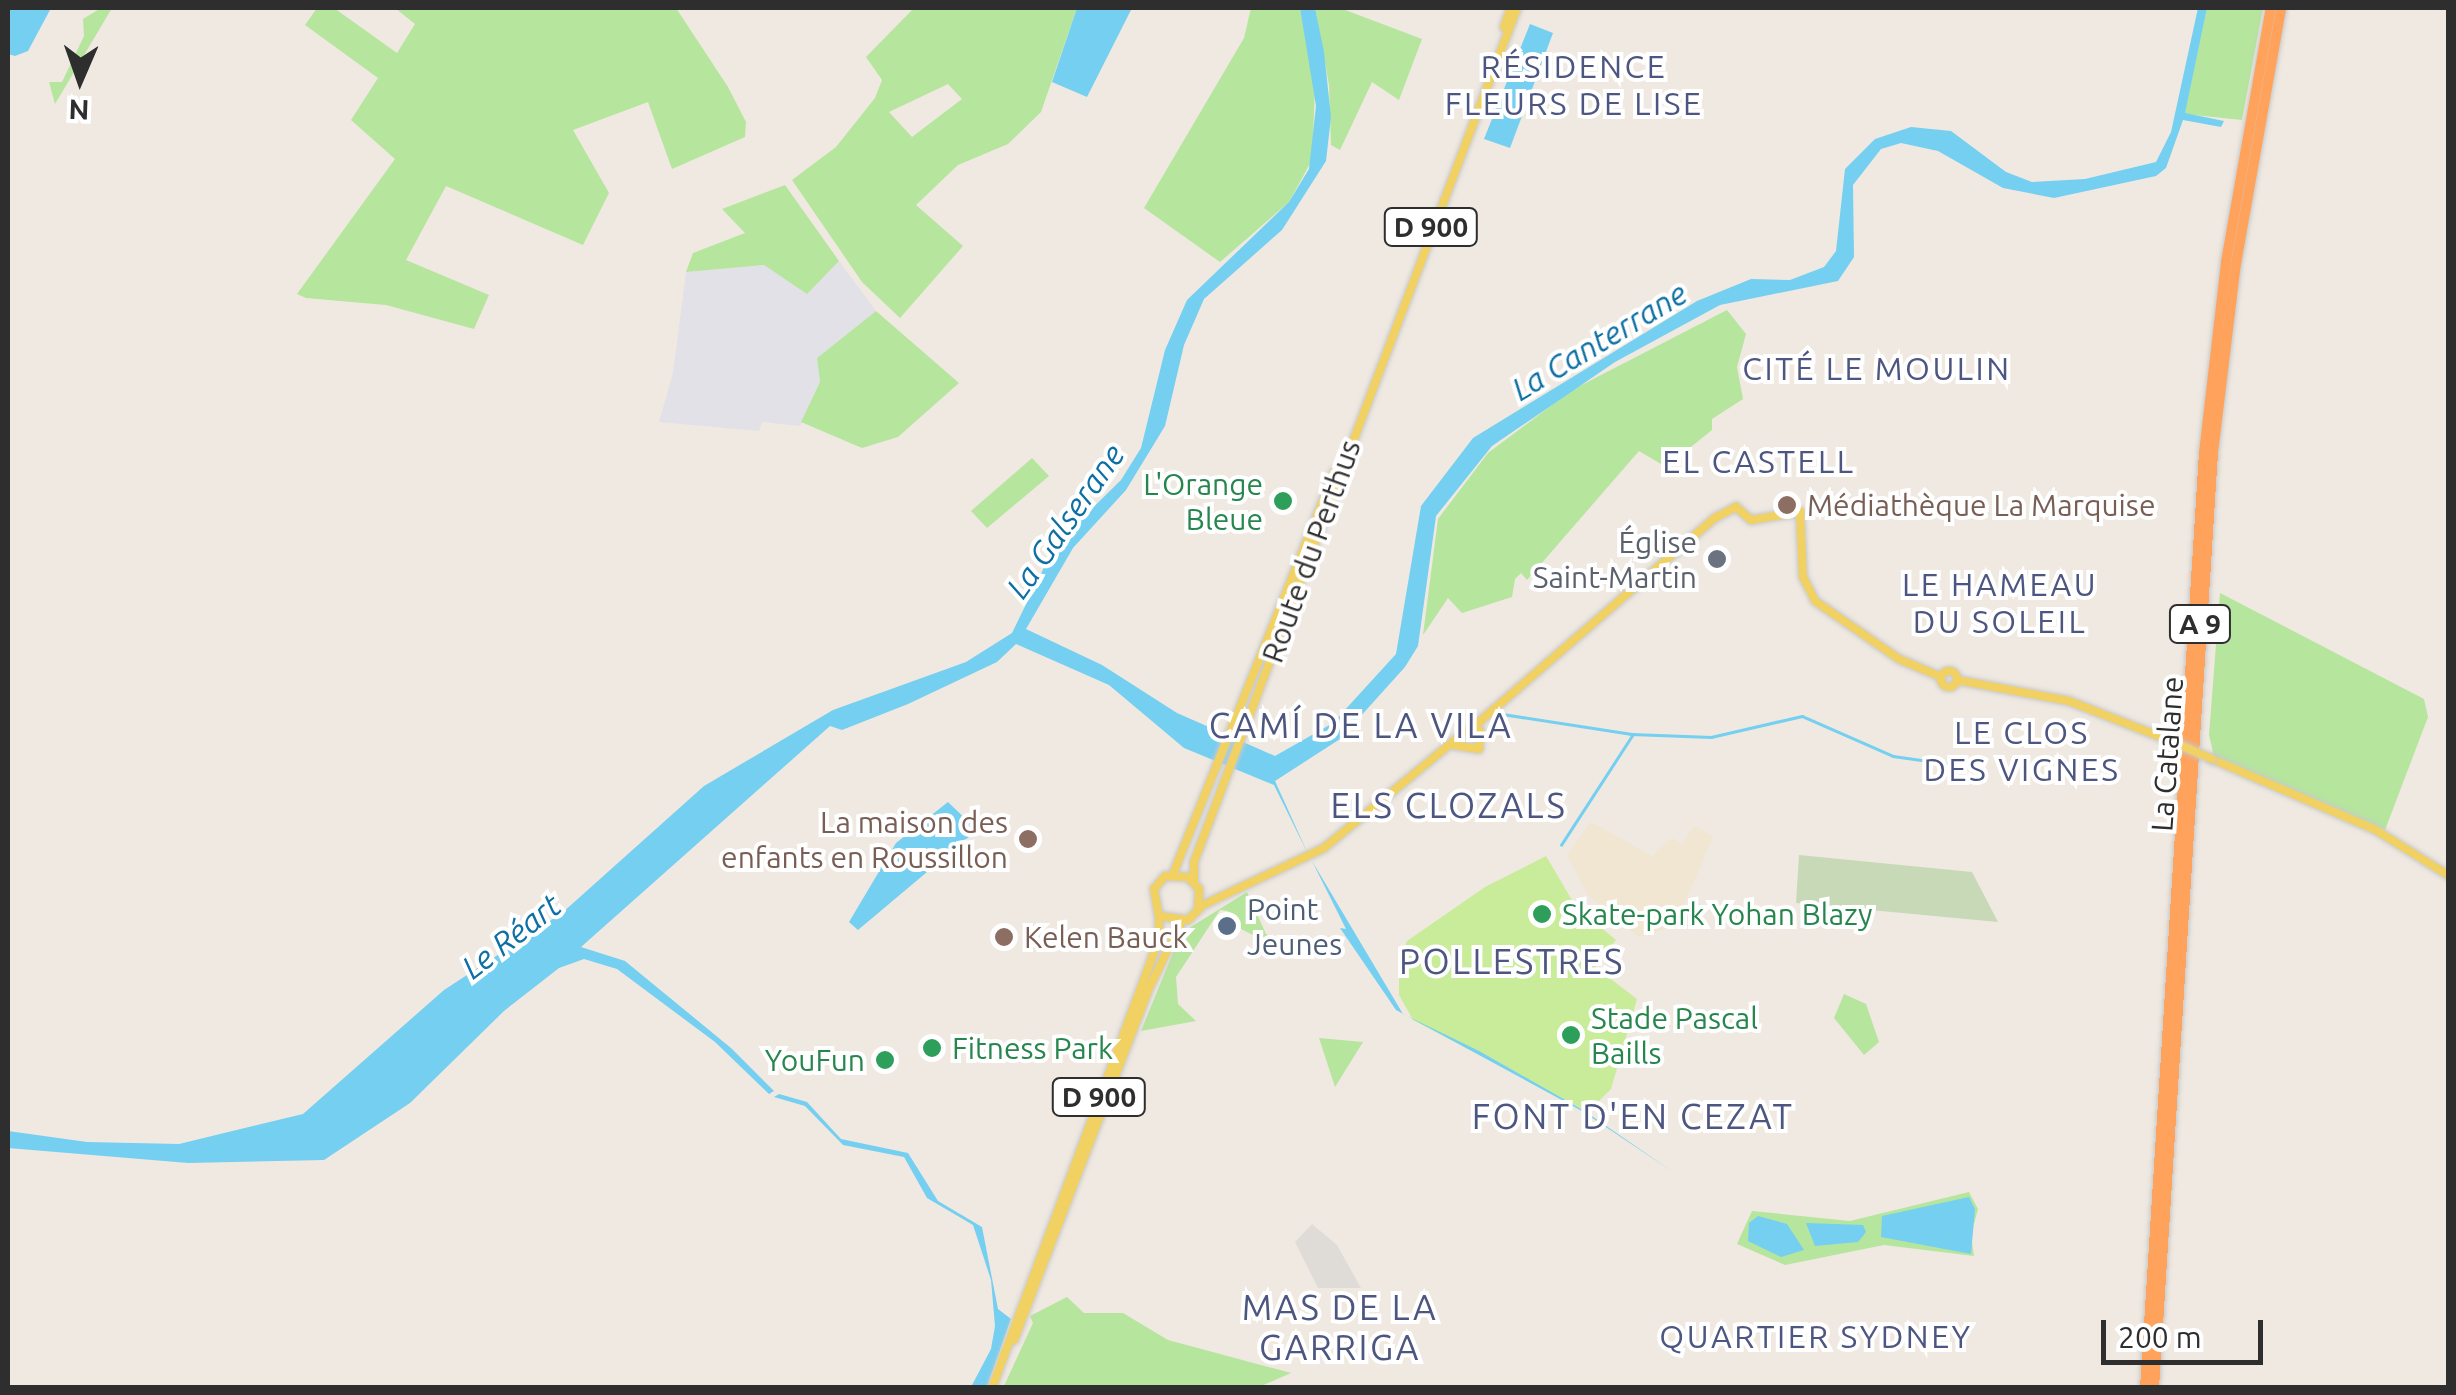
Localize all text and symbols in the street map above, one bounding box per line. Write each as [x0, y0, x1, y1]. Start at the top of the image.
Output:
north arrow [30, 30, 130, 130]
district label: RÉSIDENCE FLEURS DE LISE [1445, 48, 1703, 123]
text: N [68, 95, 90, 126]
road number: D 900 [1384, 204, 1478, 250]
water label: La Canterrane [1504, 274, 1694, 408]
district label: CITÉ LE MOULIN [1742, 349, 2012, 387]
street label: Route du Perthus [1254, 435, 1368, 667]
water label: La Galserane [998, 437, 1132, 605]
district label: EL CASTELL [1662, 442, 1856, 480]
place label: L'Orange Bleue [1143, 466, 1263, 536]
place label: Médiathèque La Marquise [1807, 487, 2155, 523]
marker: L'Orange Bleue [1272, 490, 1294, 512]
marker: Médiathèque La Marquise [1776, 494, 1798, 516]
place label: Église Saint-Martin [1533, 524, 1697, 594]
marker: Église Saint-Martin [1706, 548, 1728, 570]
district label: LE HAMEAU DU SOLEIL [1902, 566, 2098, 641]
road number: A 9 [2168, 601, 2232, 647]
street label: La Catalane [2144, 675, 2190, 833]
district label: CAMÍ DE LA VILA [1209, 704, 1513, 746]
district label: LE CLOS DES VIGNES [1924, 714, 2120, 789]
district label: ELS CLOZALS [1331, 784, 1567, 826]
place label: La maison des enfants en Roussillon [721, 804, 1008, 874]
marker: La maison des enfants en Roussillon [1017, 828, 1039, 850]
water label: Le Réart [454, 885, 568, 987]
place label: Point Jeunes [1247, 891, 1342, 962]
place label: Skate-park Yohan Blazy [1562, 896, 1872, 932]
marker: Skate-park Yohan Blazy [1531, 903, 1553, 925]
marker: Point Jeunes [1216, 915, 1238, 937]
place label: Kelen Bauck [1024, 919, 1188, 955]
marker: Kelen Bauck [993, 926, 1015, 948]
district label: POLLESTRES [1399, 940, 1625, 982]
place label: Stade Pascal Baills [1591, 1000, 1758, 1070]
marker: Stade Pascal Baills [1560, 1024, 1582, 1046]
place label: Fitness Park [952, 1030, 1113, 1066]
marker: Fitness Park [921, 1037, 943, 1059]
place label: YouFun [765, 1042, 865, 1078]
marker: YouFun [874, 1049, 896, 1071]
road number: D 900 [1052, 1074, 1146, 1120]
district label: FONT D'EN CEZAT [1472, 1095, 1794, 1137]
district label: MAS DE LA GARRIGA [1242, 1286, 1438, 1368]
scale bar [2106, 1300, 2268, 1362]
district label: QUARTIER SYDNEY [1659, 1317, 1973, 1355]
text: 200 m [2118, 1320, 2202, 1354]

